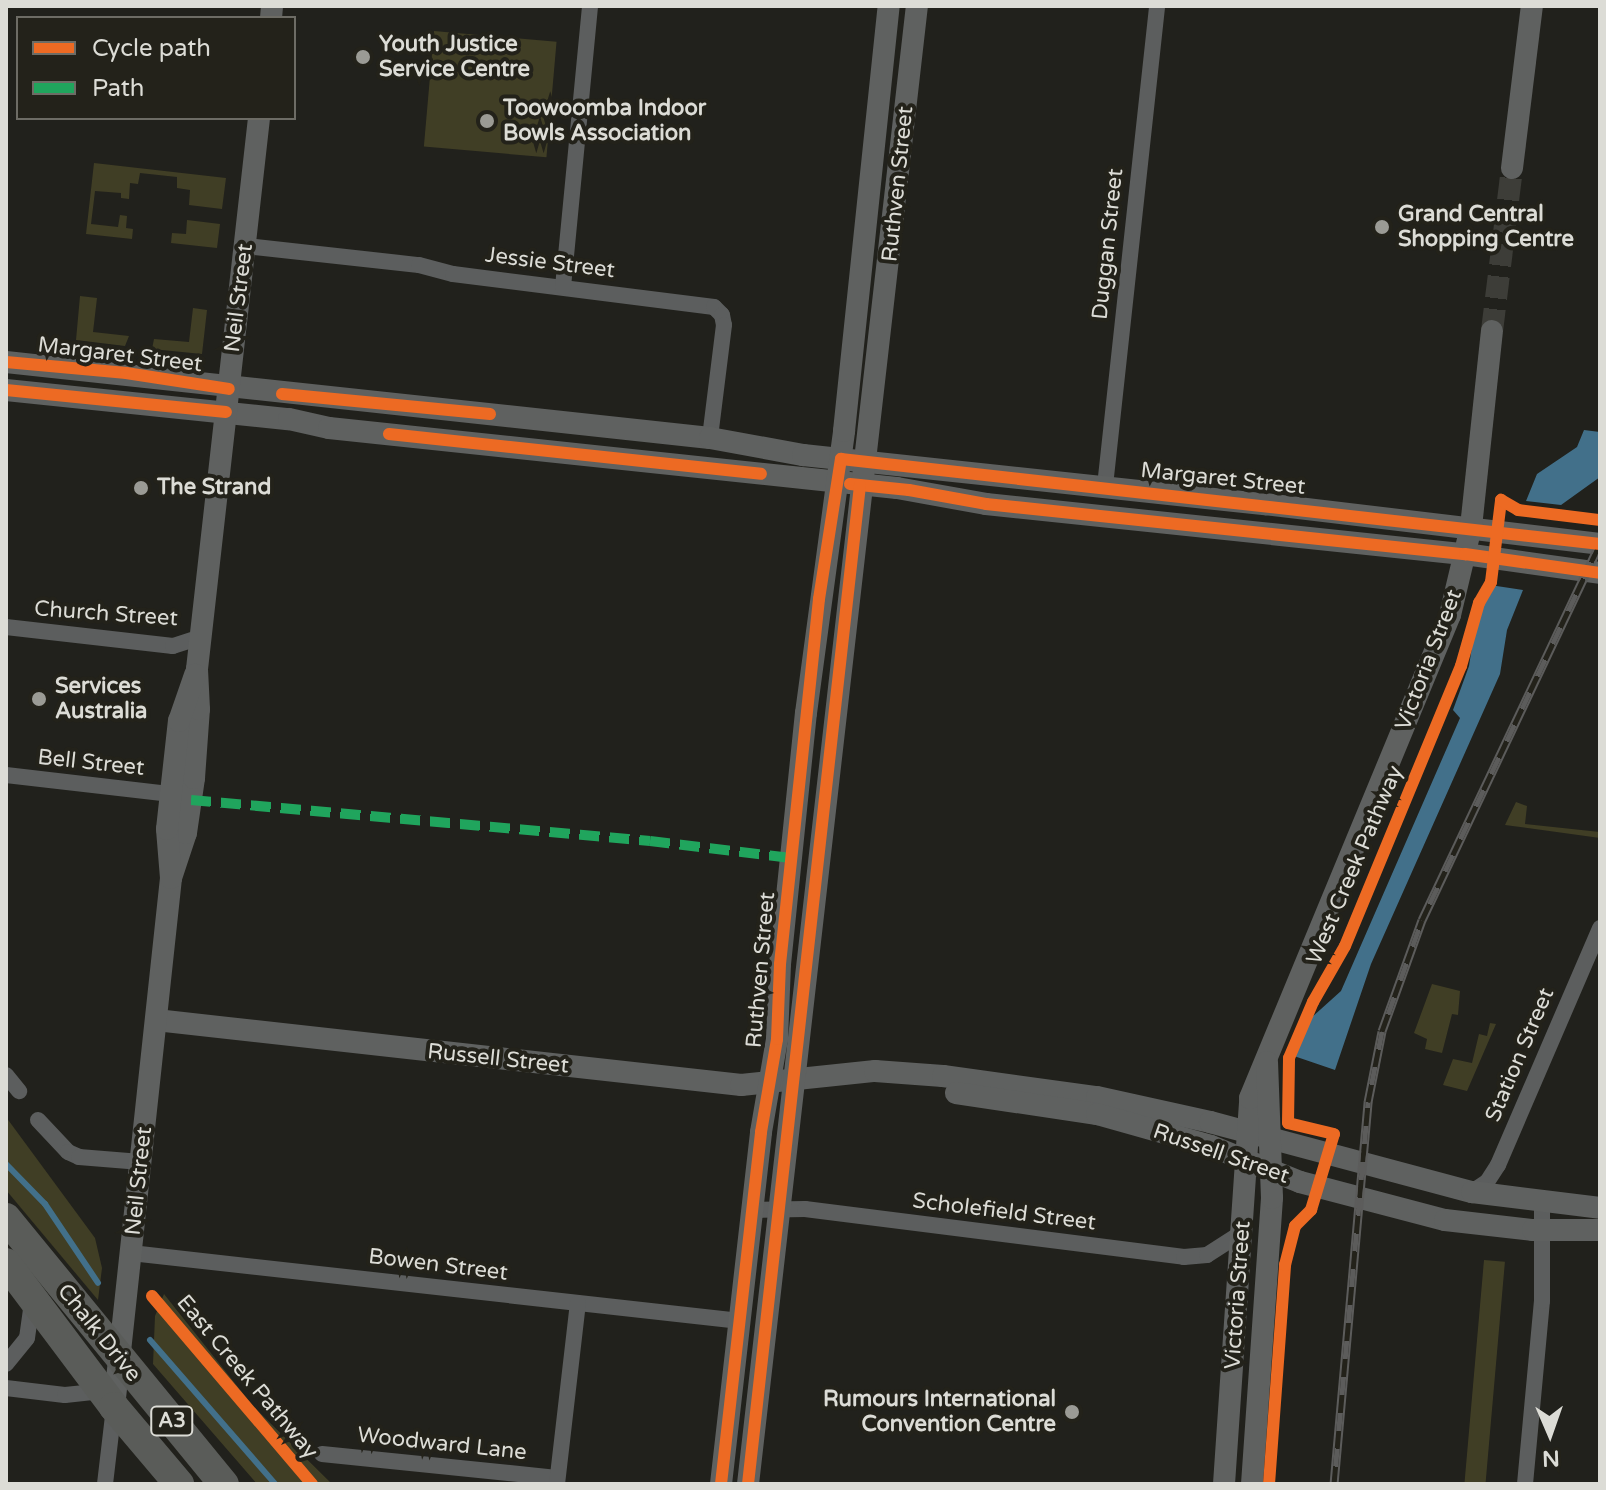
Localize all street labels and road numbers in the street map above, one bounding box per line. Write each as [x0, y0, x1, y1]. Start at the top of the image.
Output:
street label: Ruthven Street [877, 105, 919, 263]
street label: Duggan Street [1087, 167, 1129, 321]
street label: Neil Street [219, 242, 259, 354]
street label: Jessie Street [484, 242, 616, 284]
street label: Margaret Street [36, 332, 204, 378]
street label: Margaret Street [1139, 457, 1307, 501]
street label: Victoria Street [1390, 586, 1468, 734]
street label: Church Street [33, 596, 179, 632]
street label: Bell Street [36, 744, 146, 782]
street label: West Creek Pathway [1301, 762, 1409, 968]
street label: Ruthven Street [741, 891, 781, 1049]
street label: Station Street [1480, 984, 1560, 1126]
street label: Russell Street [426, 1038, 570, 1080]
street label: Russell Street [1149, 1118, 1293, 1190]
street label: Neil Street [120, 1125, 158, 1237]
street label: Scholefield Street [911, 1188, 1097, 1236]
street label: Victoria Street [1220, 1220, 1256, 1370]
street label: Bowen Street [367, 1243, 509, 1287]
street label: Chalk Drive [51, 1279, 147, 1387]
street label: East Creek Pathway [171, 1290, 323, 1464]
road number: A3 [150, 1405, 194, 1437]
street label: Woodward Lane [356, 1422, 528, 1466]

